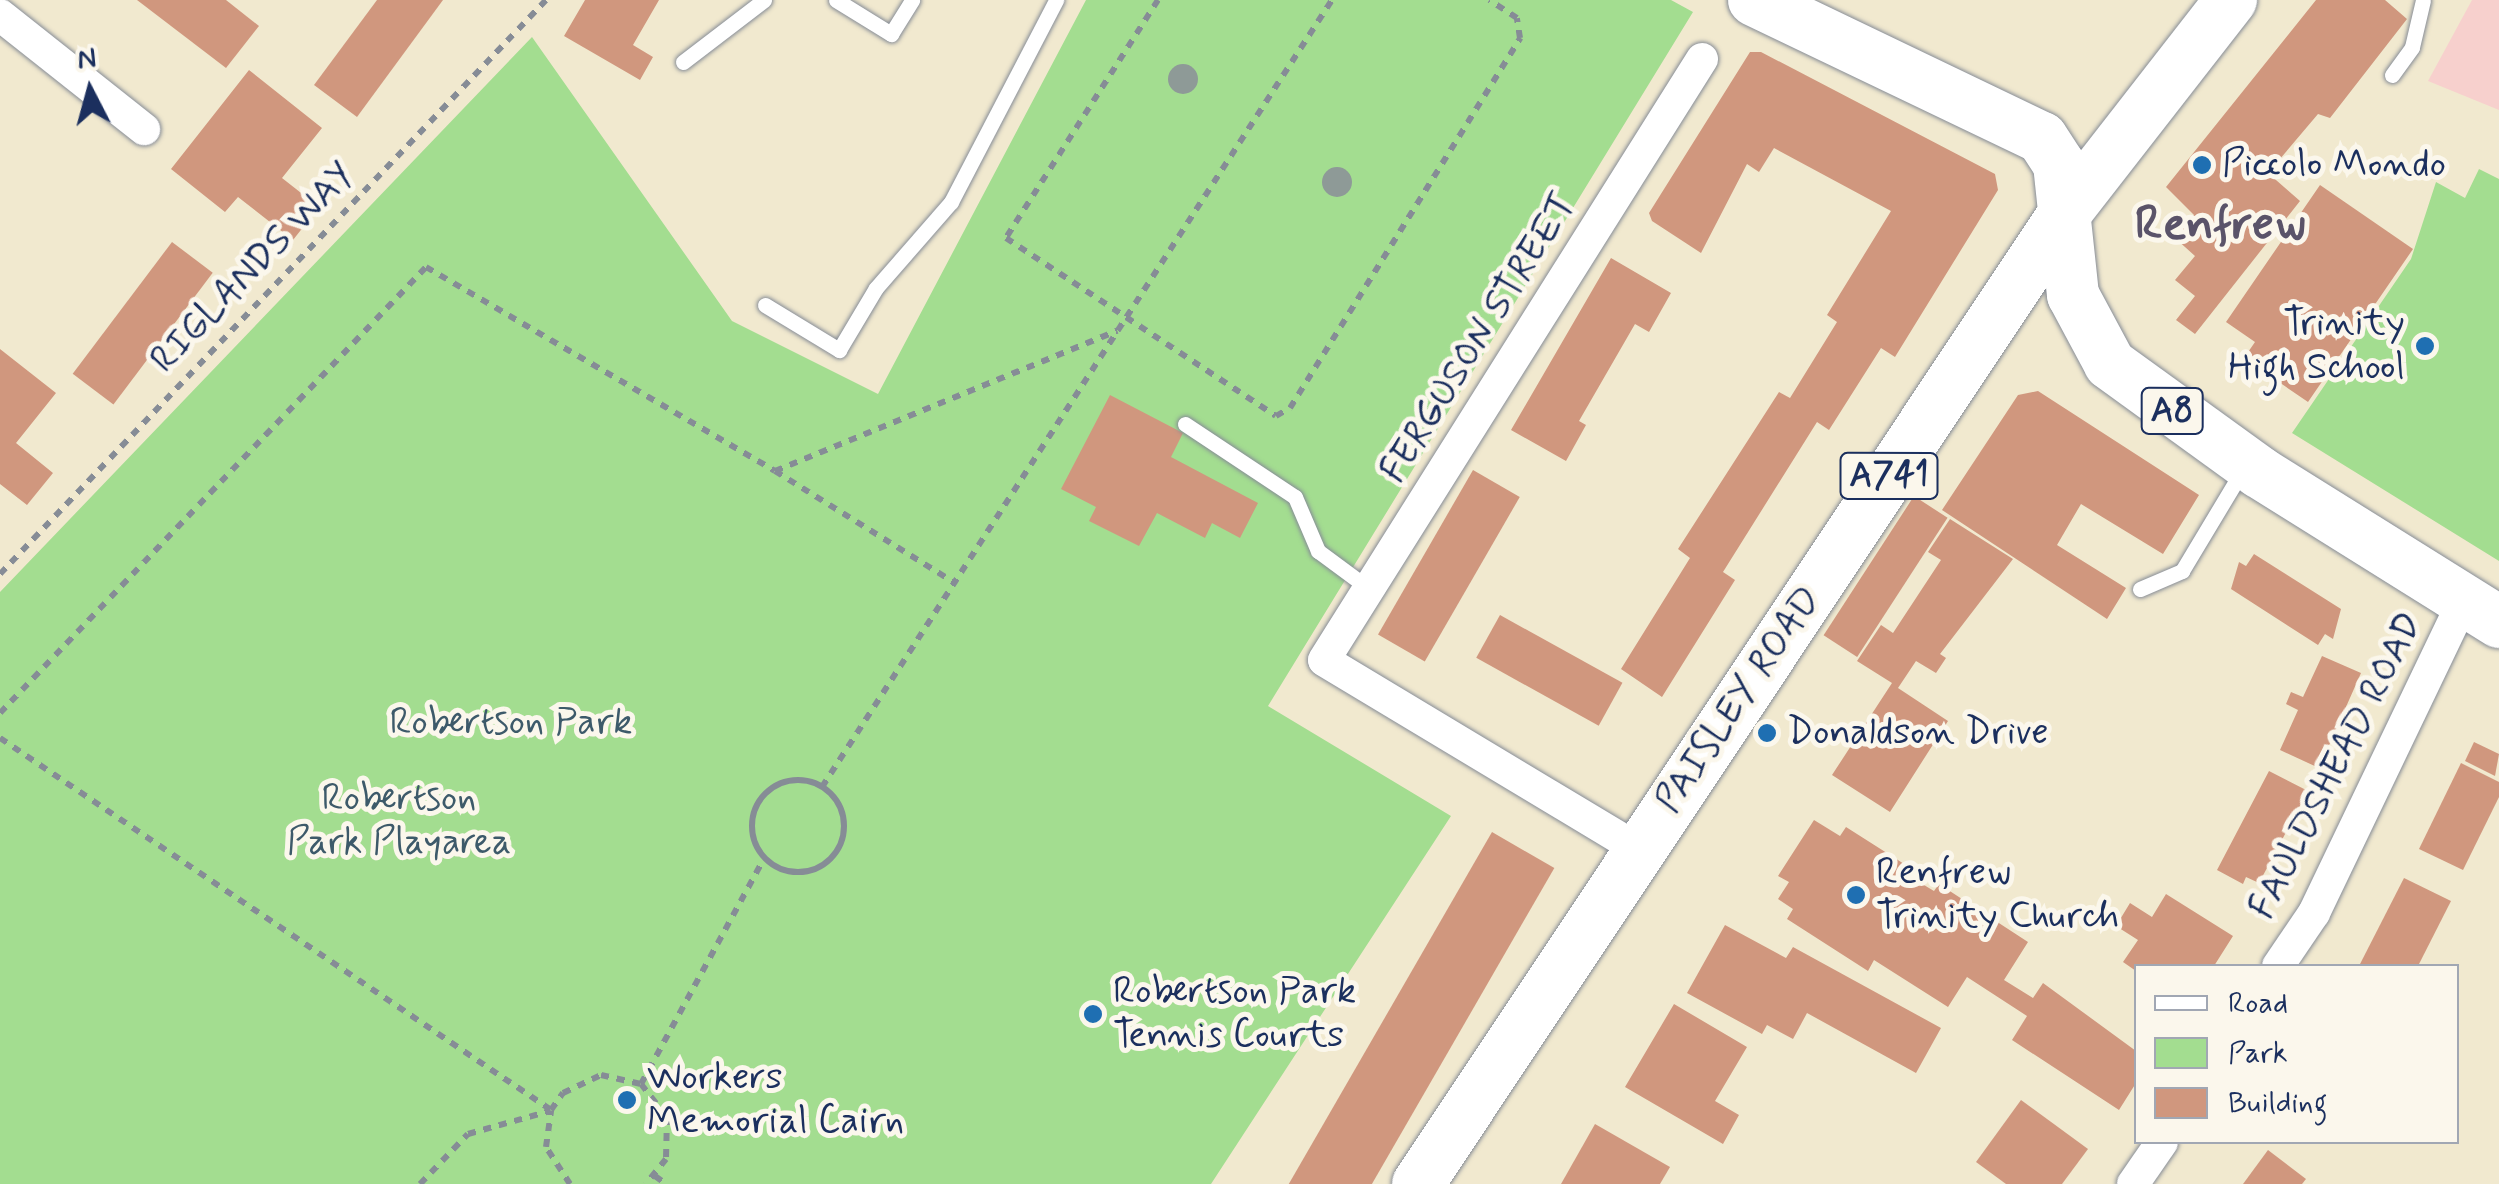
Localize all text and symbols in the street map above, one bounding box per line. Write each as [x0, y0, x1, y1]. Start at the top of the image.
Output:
north arrow [40, 40, 140, 140]
text: N [76, 40, 98, 79]
place label: Piccolo Mondo [2222, 142, 2439, 188]
street label: RIGLANDS WAY [141, 153, 365, 383]
marker: Piccolo Mondo [2191, 154, 2213, 176]
street label: FERGUSON STREET [1370, 183, 1588, 493]
district label: Renfrew [2135, 196, 2305, 254]
place label: Trinity High School [2228, 301, 2405, 390]
marker: Trinity High School [2414, 335, 2436, 357]
road number: A8 [2140, 381, 2204, 441]
road number: A741 [1839, 446, 1939, 506]
street label: PAISLEY ROAD [1647, 579, 1831, 821]
street label: FAULDSHEAD ROAD [2240, 604, 2434, 928]
park label: Robertson Park [391, 700, 631, 746]
place label: Donaldson Drive [1787, 710, 2049, 756]
marker: Donaldson Drive [1756, 722, 1778, 744]
park label: Robertson Park Playarea [287, 776, 511, 866]
place label: Renfrew Trinity Church [1876, 850, 2128, 939]
marker: Renfrew Trinity Church [1845, 884, 1867, 906]
legend [2134, 964, 2459, 1144]
place label: Robertson Park Tennis Courts [1113, 969, 1354, 1058]
text: Road [2228, 984, 2288, 1023]
marker: Robertson Park Tennis Courts [1082, 1003, 1104, 1025]
text: Park [2228, 1034, 2288, 1073]
place label: Workers Memorial Cairn [647, 1055, 919, 1144]
text: Building [2228, 1084, 2327, 1123]
marker: Workers Memorial Cairn [616, 1089, 638, 1111]

